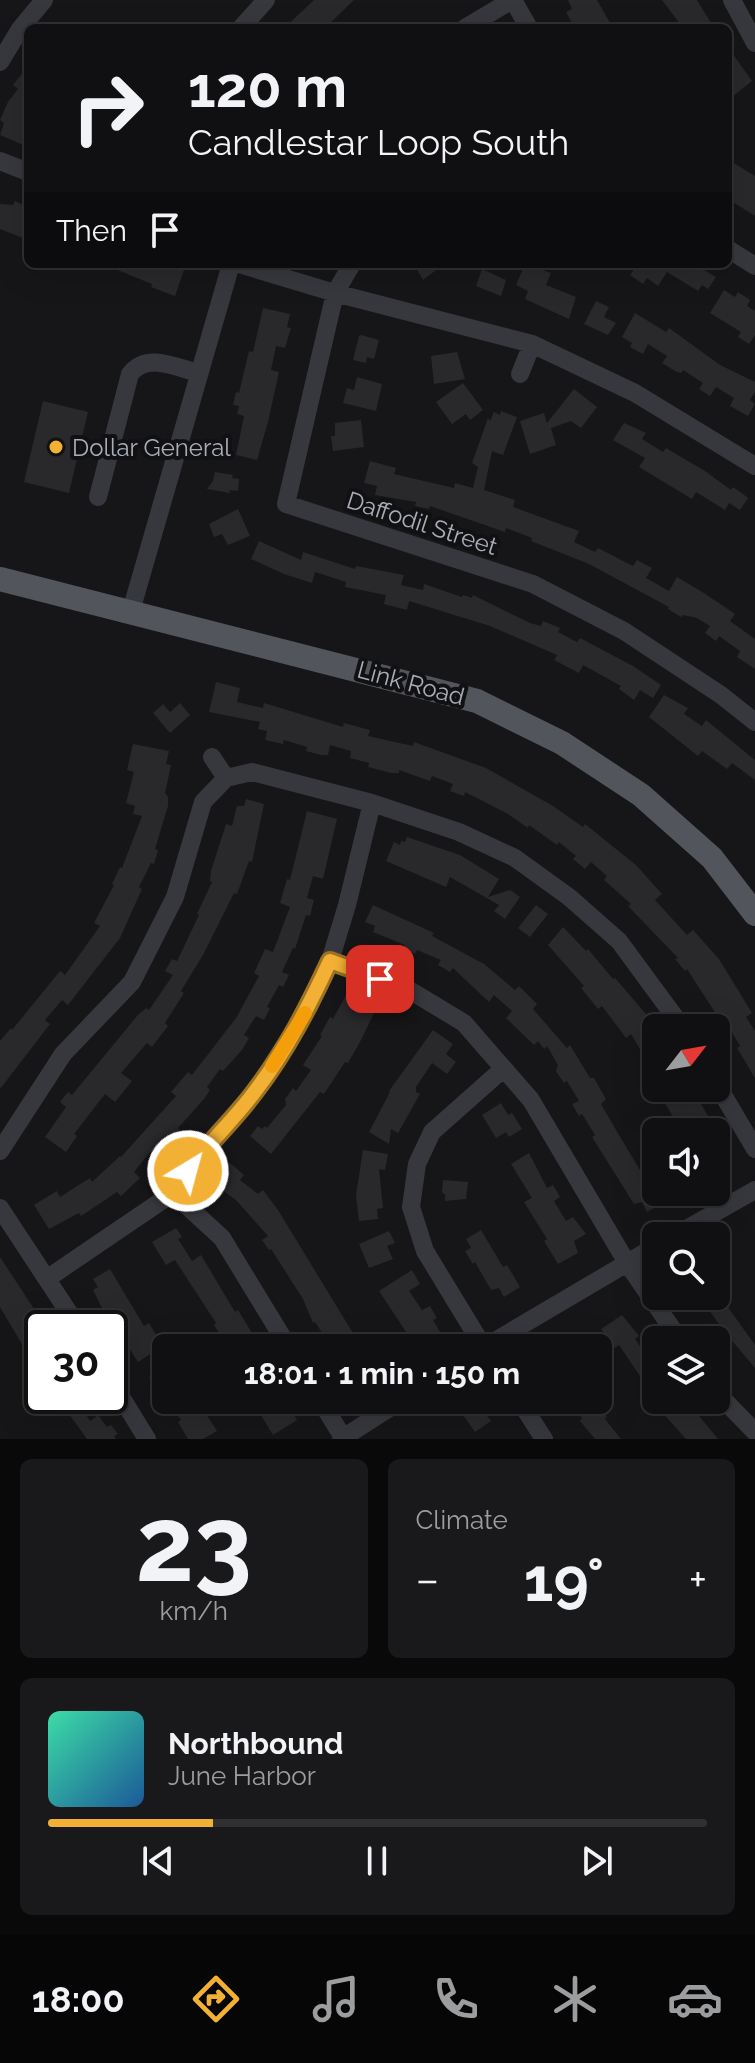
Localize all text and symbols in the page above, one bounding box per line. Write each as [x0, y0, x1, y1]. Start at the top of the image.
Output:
text: 120 m [188, 54, 347, 120]
icon: right [56, 56, 160, 160]
text: Candlestar Loop South [188, 121, 569, 163]
icon: arrive [143, 208, 187, 252]
text: Then [56, 213, 127, 248]
place label: Dollar General [72, 433, 231, 462]
marker: Dollar General [47, 438, 65, 456]
street label: Daffodil Street [343, 485, 501, 561]
street label: Link Road [354, 655, 468, 711]
pin [346, 945, 414, 1013]
icon: arrive [358, 957, 402, 1001]
north arrow [642, 1014, 730, 1102]
map controls [642, 1014, 730, 1414]
button: sound [642, 1118, 730, 1206]
position arrow [146, 1129, 230, 1213]
button: search [642, 1222, 730, 1310]
speed limit sign: 30 [24, 1310, 128, 1414]
button: layers [642, 1326, 730, 1414]
text: 18:01 · 1 min · 150 m [244, 1356, 520, 1391]
text: 23 [135, 1483, 252, 1605]
text: Climate [416, 1505, 508, 1535]
text: 19° [524, 1545, 604, 1615]
text: − [416, 1554, 439, 1605]
text: + [689, 1554, 707, 1605]
text: km/h [159, 1596, 228, 1626]
text: Northbound [168, 1726, 343, 1761]
text: June Harbor [168, 1761, 316, 1791]
icon: previous [136, 1839, 180, 1883]
icon: pause [355, 1839, 399, 1883]
icon: next [575, 1839, 619, 1883]
icon: directions [188, 1971, 244, 2027]
icon: music [308, 1971, 364, 2027]
icon: phone [428, 1971, 484, 2027]
icon: climate [547, 1971, 603, 2027]
icon: car [667, 1971, 723, 2027]
text: 18:00 [32, 1978, 125, 2020]

